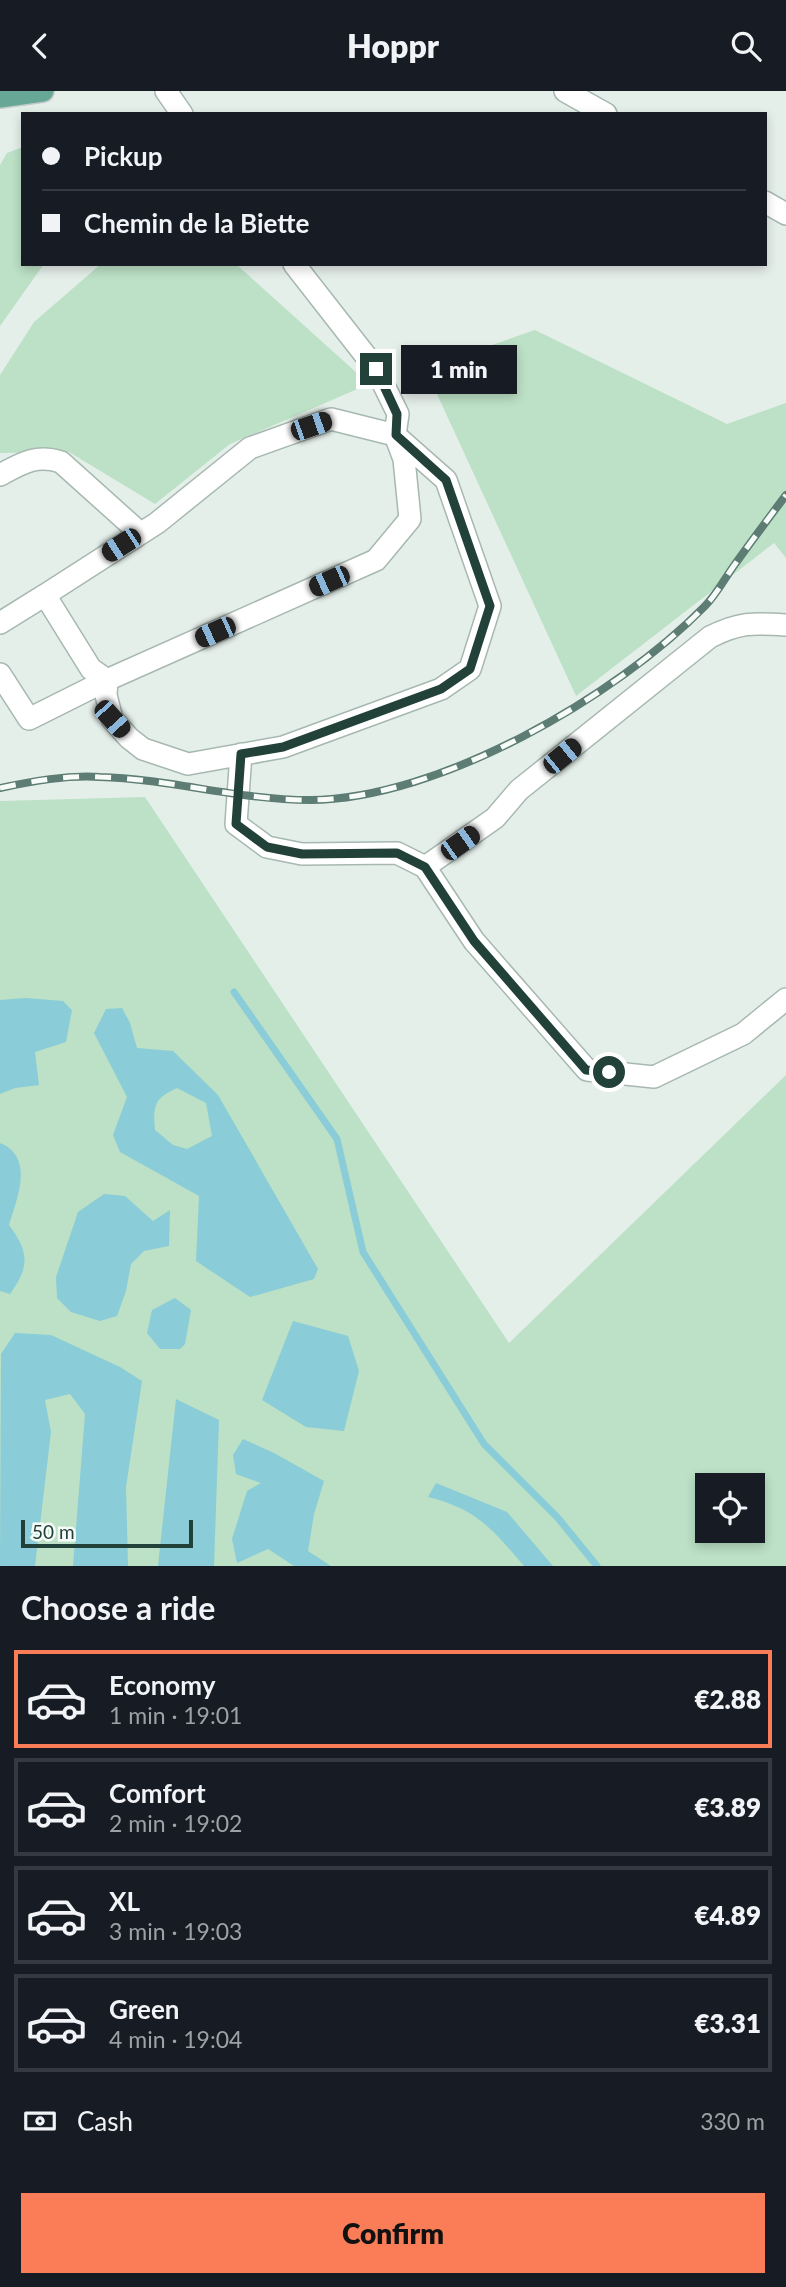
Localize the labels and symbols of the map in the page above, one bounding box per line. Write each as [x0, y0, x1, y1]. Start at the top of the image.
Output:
callout: 1 min [400, 345, 516, 393]
route end [360, 353, 392, 385]
car [288, 409, 335, 443]
car [98, 525, 145, 565]
car [306, 563, 353, 599]
car [192, 614, 239, 650]
car [91, 696, 134, 742]
car [540, 735, 585, 777]
car [437, 822, 484, 864]
route start [593, 1056, 625, 1088]
scale bar [21, 1517, 192, 1549]

